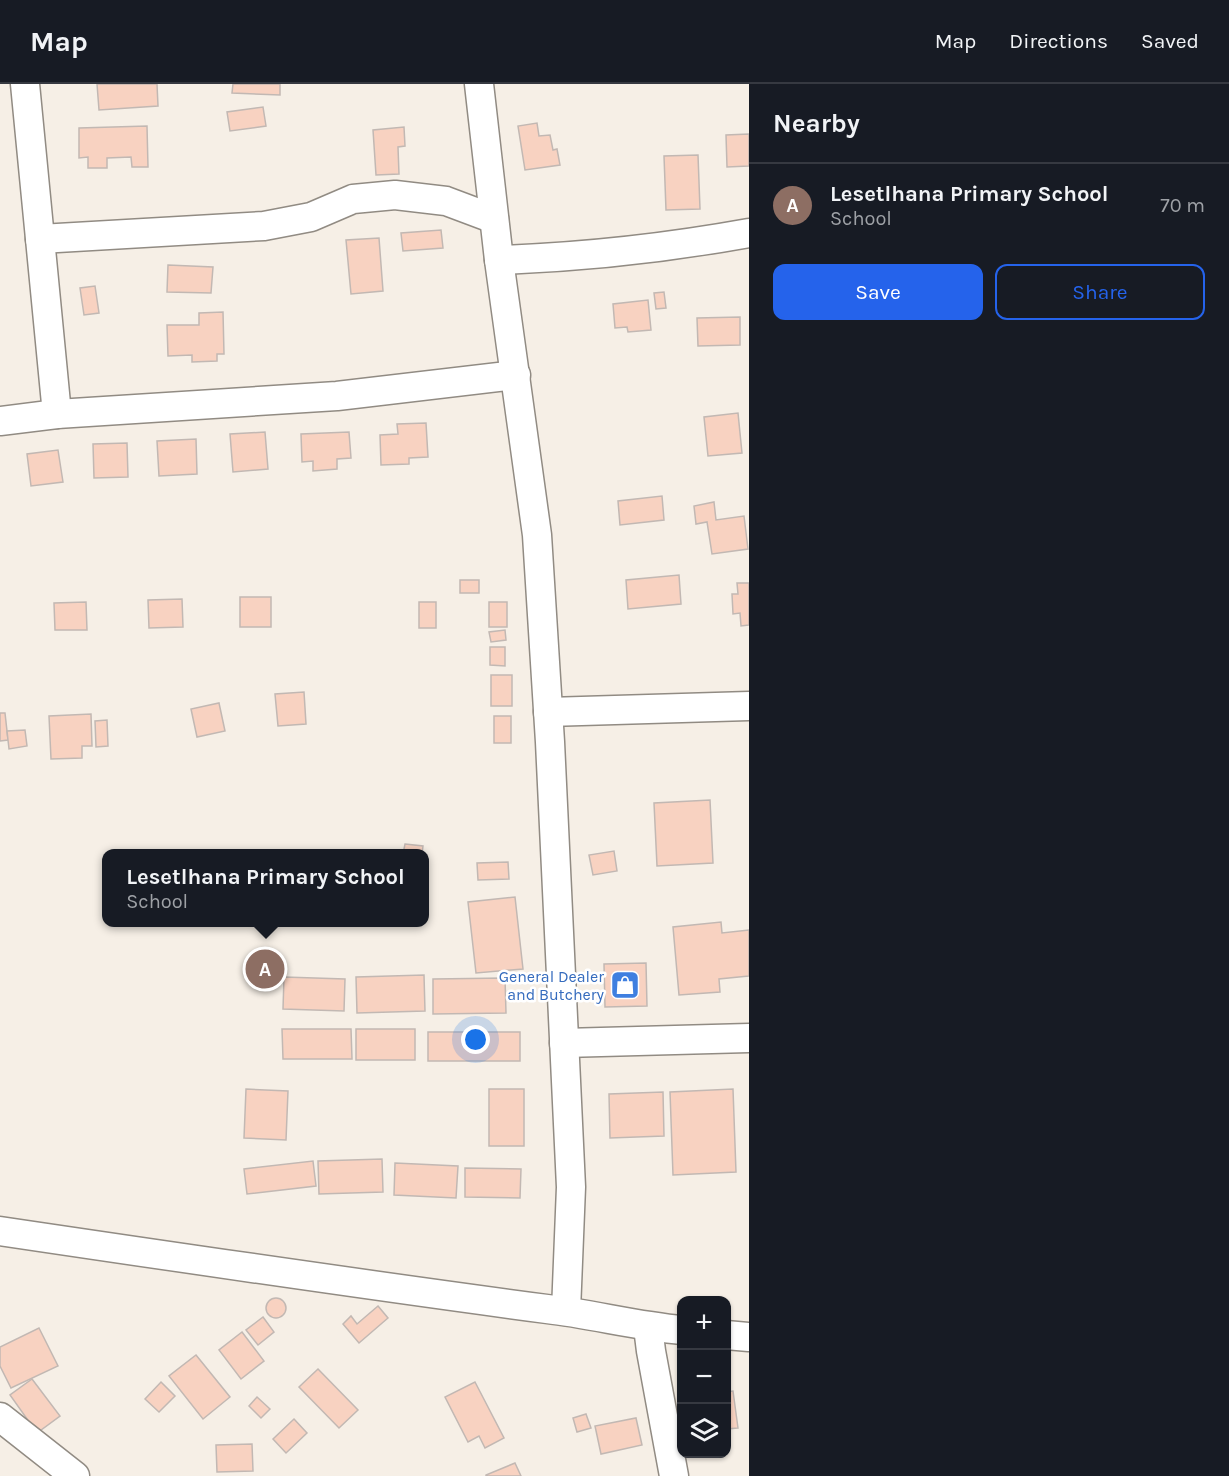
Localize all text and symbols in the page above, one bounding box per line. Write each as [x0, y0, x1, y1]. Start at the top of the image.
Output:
text: Map [30, 25, 88, 58]
text: Map [935, 29, 976, 53]
text: Directions [1009, 29, 1108, 53]
text: Saved [1141, 29, 1199, 53]
text: Nearby [773, 108, 860, 139]
text: Lesetlhana Primary School [830, 181, 1109, 207]
text: A [786, 194, 799, 217]
text: 70 m [1160, 194, 1205, 217]
text: School [830, 207, 892, 230]
button: Save [773, 264, 983, 320]
button: Share [995, 264, 1205, 320]
popup [102, 849, 429, 927]
text: Lesetlhana Primary School [126, 864, 405, 890]
text: School [126, 890, 188, 913]
pin: A [246, 946, 284, 992]
place label: General Dealer and Butchery [499, 967, 605, 1004]
shop icon: General Dealer and Butchery [609, 969, 641, 1001]
your location [461, 1025, 490, 1054]
map controls [677, 1296, 731, 1458]
button: + [677, 1296, 731, 1350]
button: − [677, 1350, 731, 1404]
button: layers [677, 1404, 731, 1458]

